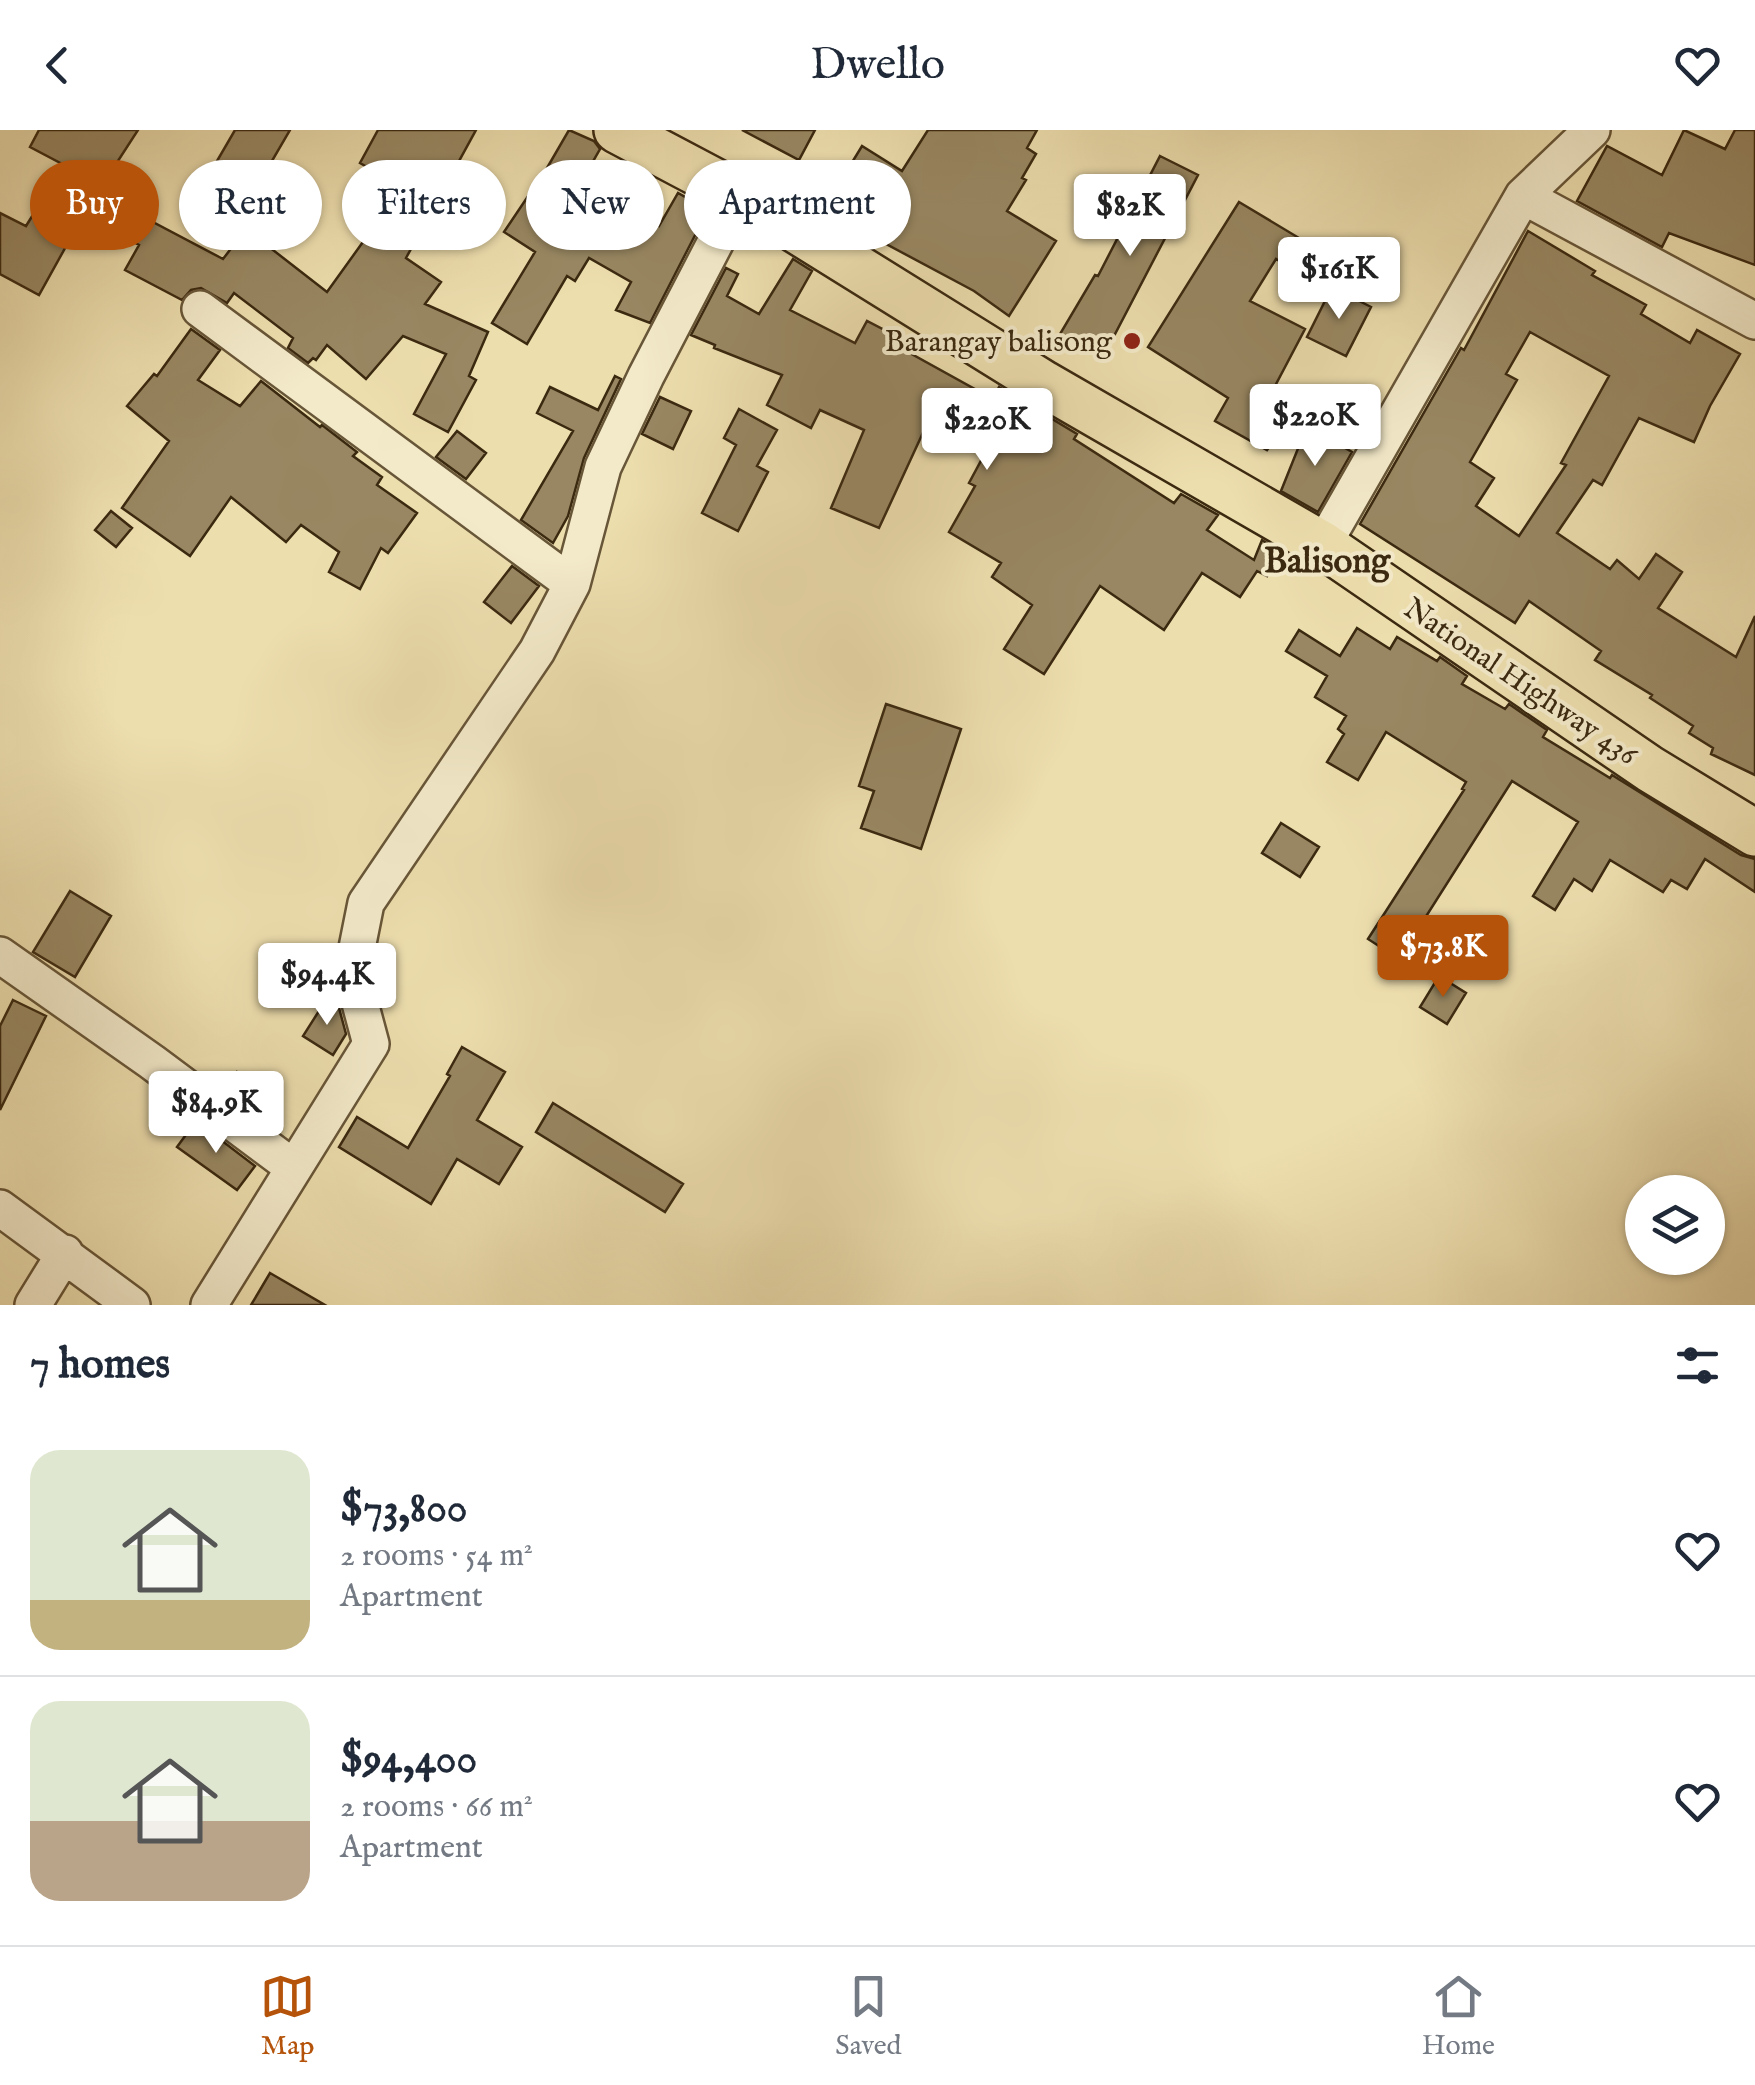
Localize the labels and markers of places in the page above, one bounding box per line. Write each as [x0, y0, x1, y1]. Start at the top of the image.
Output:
pin: $82K [1071, 174, 1189, 259]
pin: $161K [1269, 237, 1409, 322]
place label: Barangay balisong [885, 324, 1113, 362]
marker: Barangay balisong [1121, 330, 1143, 352]
pin: $220K [1245, 384, 1385, 469]
pin: $220K [917, 388, 1057, 473]
pin: $73.8K [1362, 915, 1524, 1000]
pin: $94.4K [246, 943, 408, 1028]
pin: $84.9K [135, 1071, 297, 1156]

